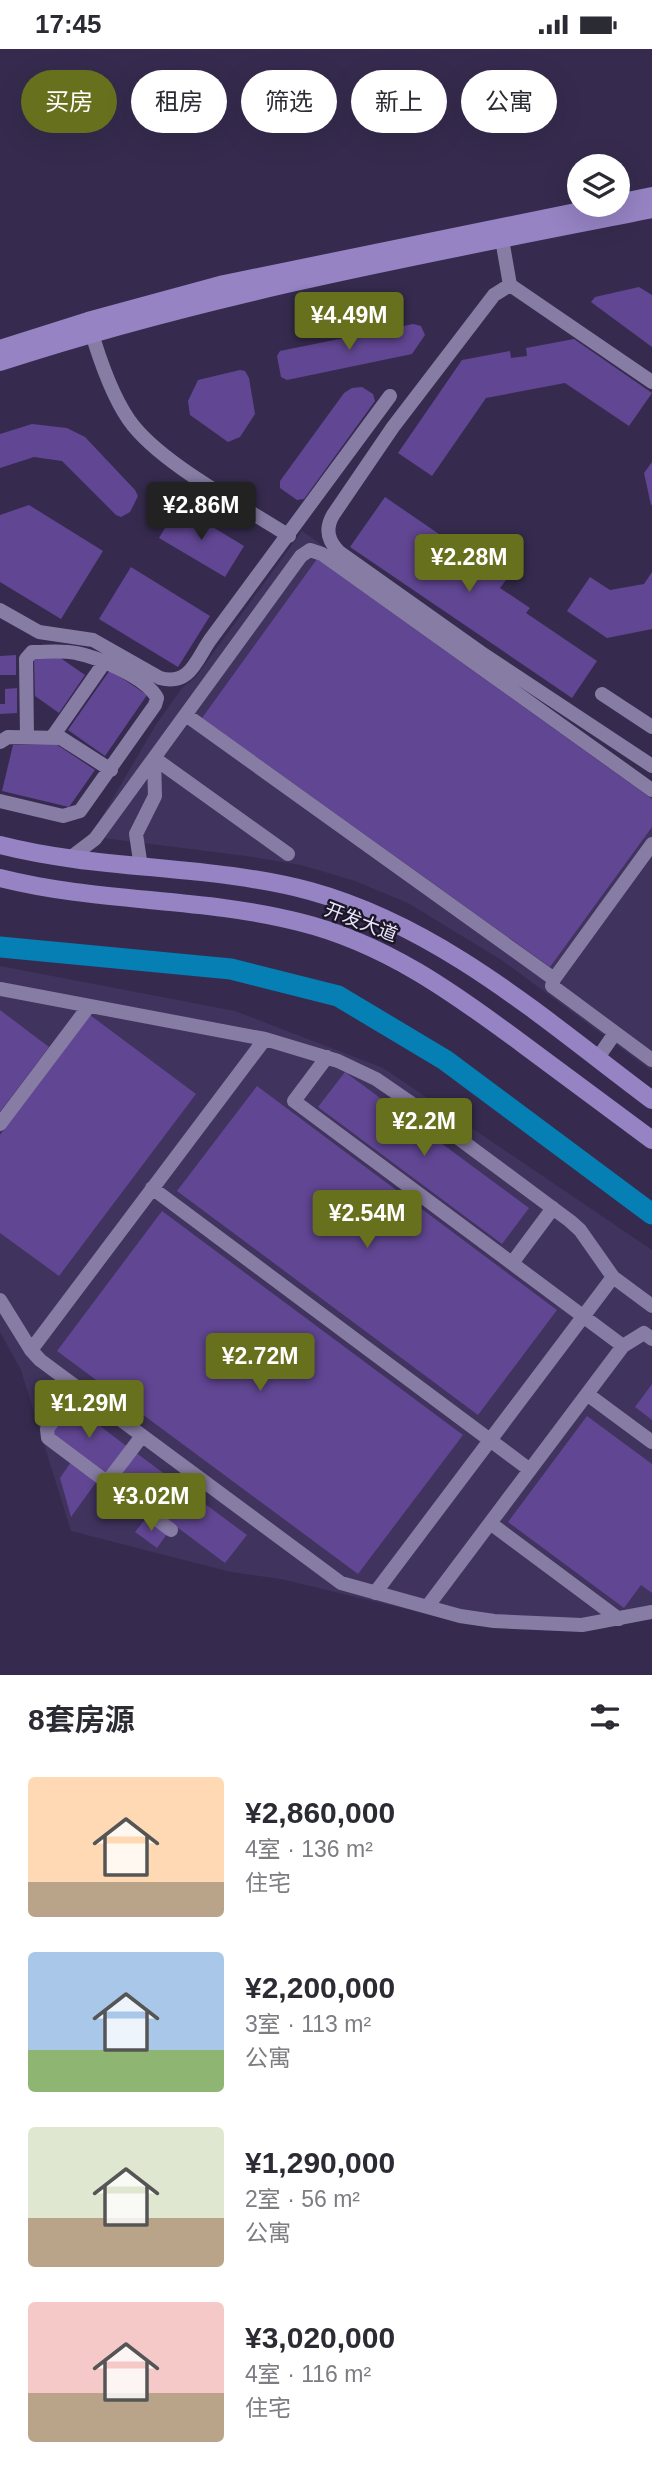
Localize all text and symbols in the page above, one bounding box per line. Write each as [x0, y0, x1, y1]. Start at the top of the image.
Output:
text: 17:45 [35, 9, 102, 39]
chip: 买房 [21, 70, 117, 133]
chip: 租房 [131, 70, 227, 133]
chip: 筛选 [241, 70, 337, 133]
chip: 新上 [351, 70, 447, 133]
chip: 公寓 [461, 70, 557, 133]
map controls [567, 154, 630, 217]
button: layers [567, 154, 630, 217]
pin: ¥4.49M [292, 293, 406, 352]
text: ¥4.49M [311, 302, 387, 328]
pin: ¥2.86M [144, 483, 258, 542]
text: ¥2.86M [163, 492, 239, 518]
pin: ¥2.28M [412, 535, 526, 594]
text: ¥2.28M [431, 544, 507, 570]
street label: 开发大道 [322, 899, 400, 945]
pin: ¥2.2M [375, 1099, 473, 1158]
text: ¥2.2M [392, 1108, 456, 1134]
pin: ¥2.54M [310, 1191, 424, 1250]
text: ¥2.54M [329, 1200, 405, 1226]
pin: ¥2.72M [203, 1333, 317, 1393]
text: ¥2.72M [222, 1343, 298, 1369]
pin: ¥1.29M [32, 1381, 146, 1440]
text: ¥1.29M [51, 1390, 127, 1416]
pin: ¥3.02M [94, 1473, 208, 1533]
text: ¥3.02M [113, 1483, 189, 1509]
icon: filters [586, 1698, 624, 1736]
text: 8套房源 [28, 1703, 135, 1736]
text: ¥2,860,000 [245, 1796, 395, 1829]
icon: home [84, 1805, 168, 1889]
text: 4室 · 136 m² [245, 1836, 373, 1862]
text: 住宅 [245, 1870, 291, 1896]
text: ¥2,200,000 [245, 1971, 395, 2004]
icon: home [84, 1980, 168, 2064]
text: 3室 · 113 m² [245, 2011, 371, 2037]
text: 公寓 [245, 2045, 291, 2071]
text: ¥1,290,000 [245, 2146, 395, 2179]
icon: home [84, 2155, 168, 2239]
text: 2室 · 56 m² [245, 2186, 360, 2212]
text: 公寓 [245, 2220, 291, 2246]
text: ¥3,020,000 [245, 2321, 395, 2354]
icon: home [84, 2330, 168, 2414]
text: 4室 · 116 m² [245, 2361, 371, 2387]
text: 住宅 [245, 2395, 291, 2421]

